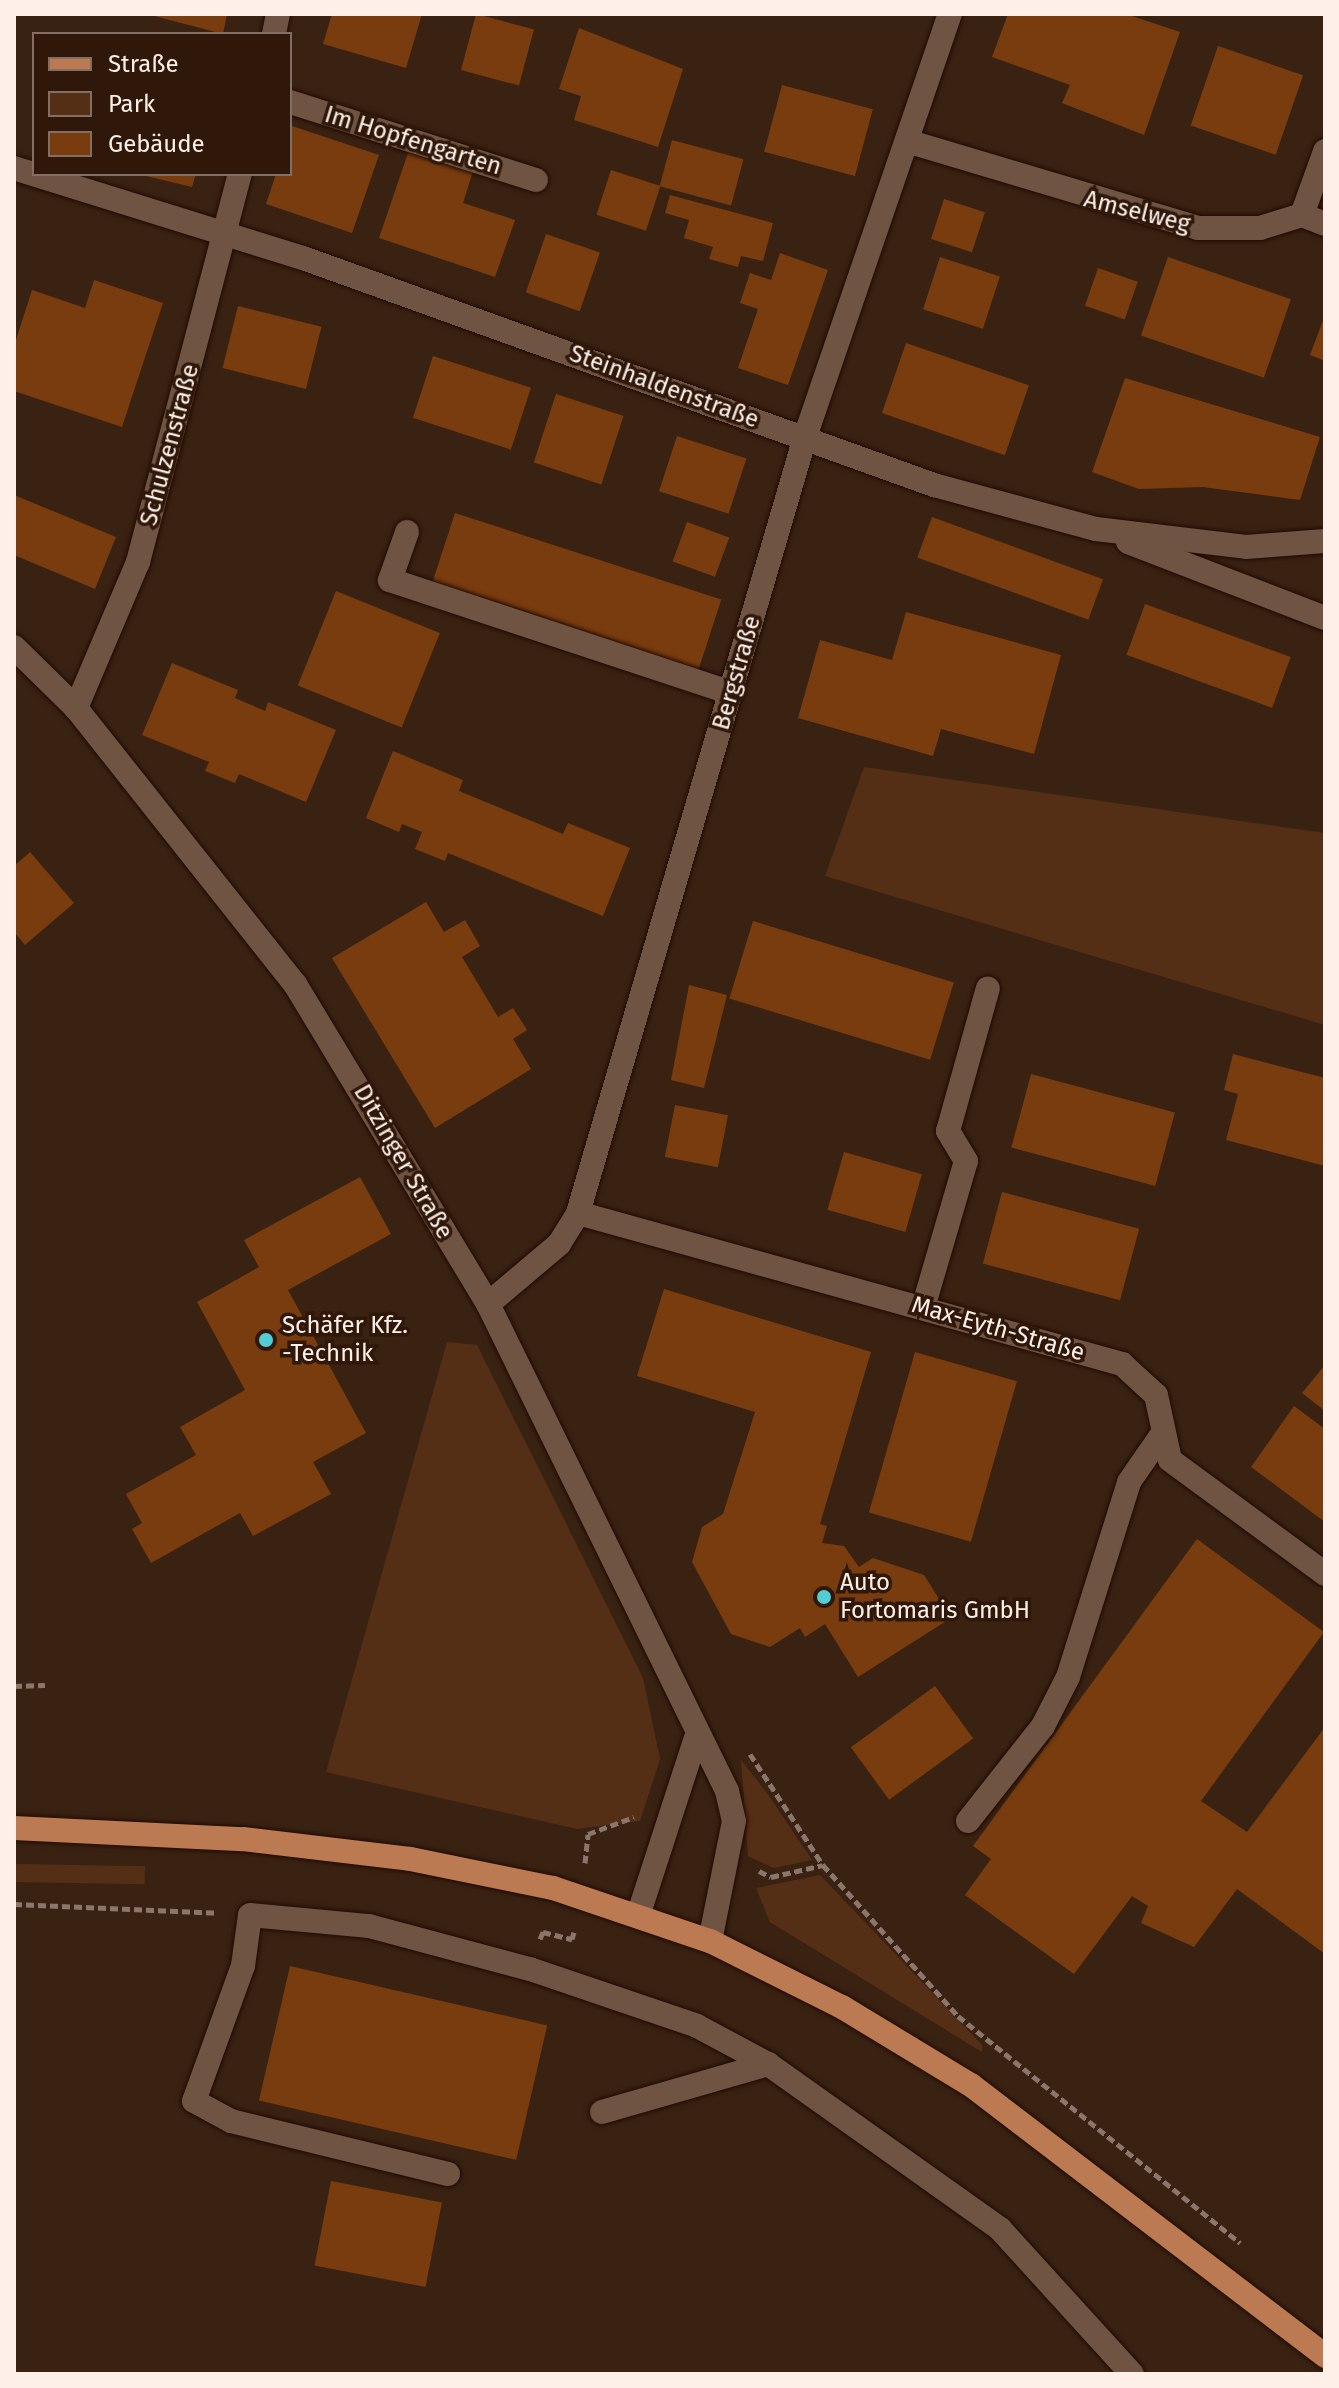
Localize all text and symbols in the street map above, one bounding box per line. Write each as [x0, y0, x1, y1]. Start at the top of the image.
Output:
legend [32, 32, 292, 176]
text: Straße [108, 50, 179, 78]
text: Park [108, 90, 155, 118]
street label: Im Hopfengarten [321, 100, 505, 182]
text: Gebäude [108, 130, 205, 158]
street label: Amselweg [1081, 185, 1193, 239]
street label: Steinhaldenstraße [565, 339, 763, 435]
street label: Schulzenstraße [135, 361, 205, 529]
street label: Bergstraße [707, 613, 767, 733]
street label: Ditzinger Straße [347, 1080, 459, 1244]
street label: Max-Eyth-Straße [908, 1291, 1088, 1367]
place label: Schäfer Kfz. -Technik [282, 1312, 408, 1368]
marker: Schäfer Kfz. -Technik [257, 1331, 275, 1349]
place label: Auto Fortomaris GmbH [840, 1569, 1030, 1625]
marker: Auto Fortomaris GmbH [815, 1588, 833, 1606]

